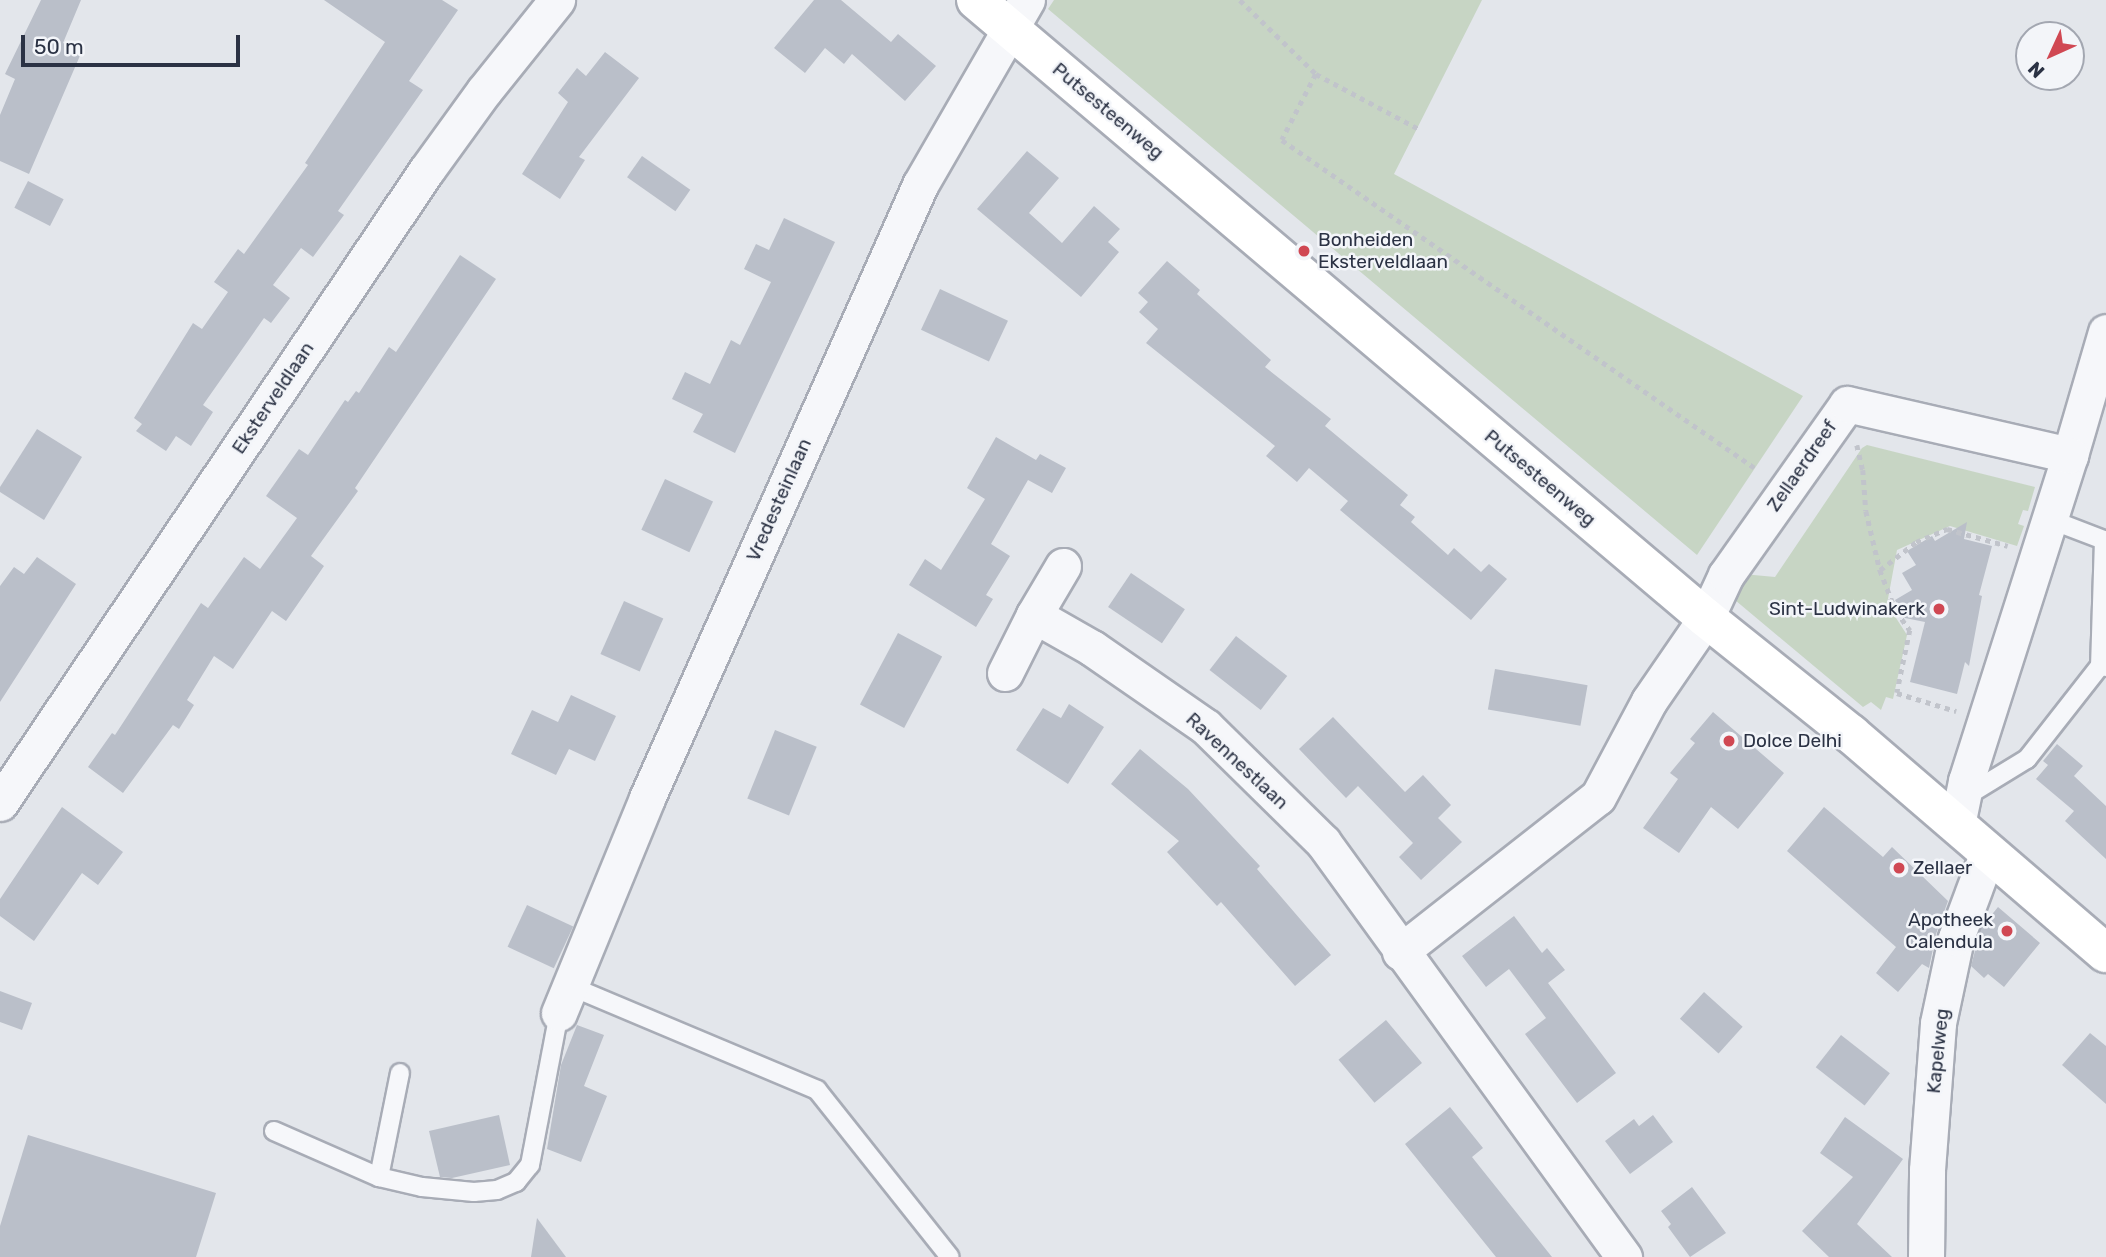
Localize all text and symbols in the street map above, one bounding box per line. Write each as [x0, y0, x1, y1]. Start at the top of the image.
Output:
scale bar [24, 21, 243, 65]
north arrow [2015, 21, 2085, 91]
text: 50 m [34, 34, 84, 59]
text: N [2023, 57, 2049, 83]
street label: Putsesteenweg [1048, 58, 1168, 164]
place label: Bonheiden Eksterveldlaan [1318, 229, 1448, 273]
marker: Bonheiden Eksterveldlaan [1296, 243, 1312, 259]
street label: Eksterveldlaan [227, 338, 319, 458]
street label: Zellaerdreef [1762, 416, 1842, 516]
street label: Putsesteenweg [1480, 425, 1600, 531]
street label: Vredesteinlaan [742, 435, 816, 565]
place label: Sint-Ludwinakerk [1769, 598, 1925, 620]
marker: Sint-Ludwinakerk [1931, 601, 1947, 617]
street label: Ravennestlaan [1181, 708, 1293, 814]
place label: Dolce Delhi [1743, 730, 1842, 752]
marker: Dolce Delhi [1721, 733, 1737, 749]
place label: Zellaer [1913, 857, 1972, 879]
marker: Zellaer [1891, 860, 1907, 876]
place label: Apotheek Calendula [1905, 909, 1993, 953]
marker: Apotheek Calendula [1999, 923, 2015, 939]
street label: Kapelweg [1922, 1007, 1954, 1095]

